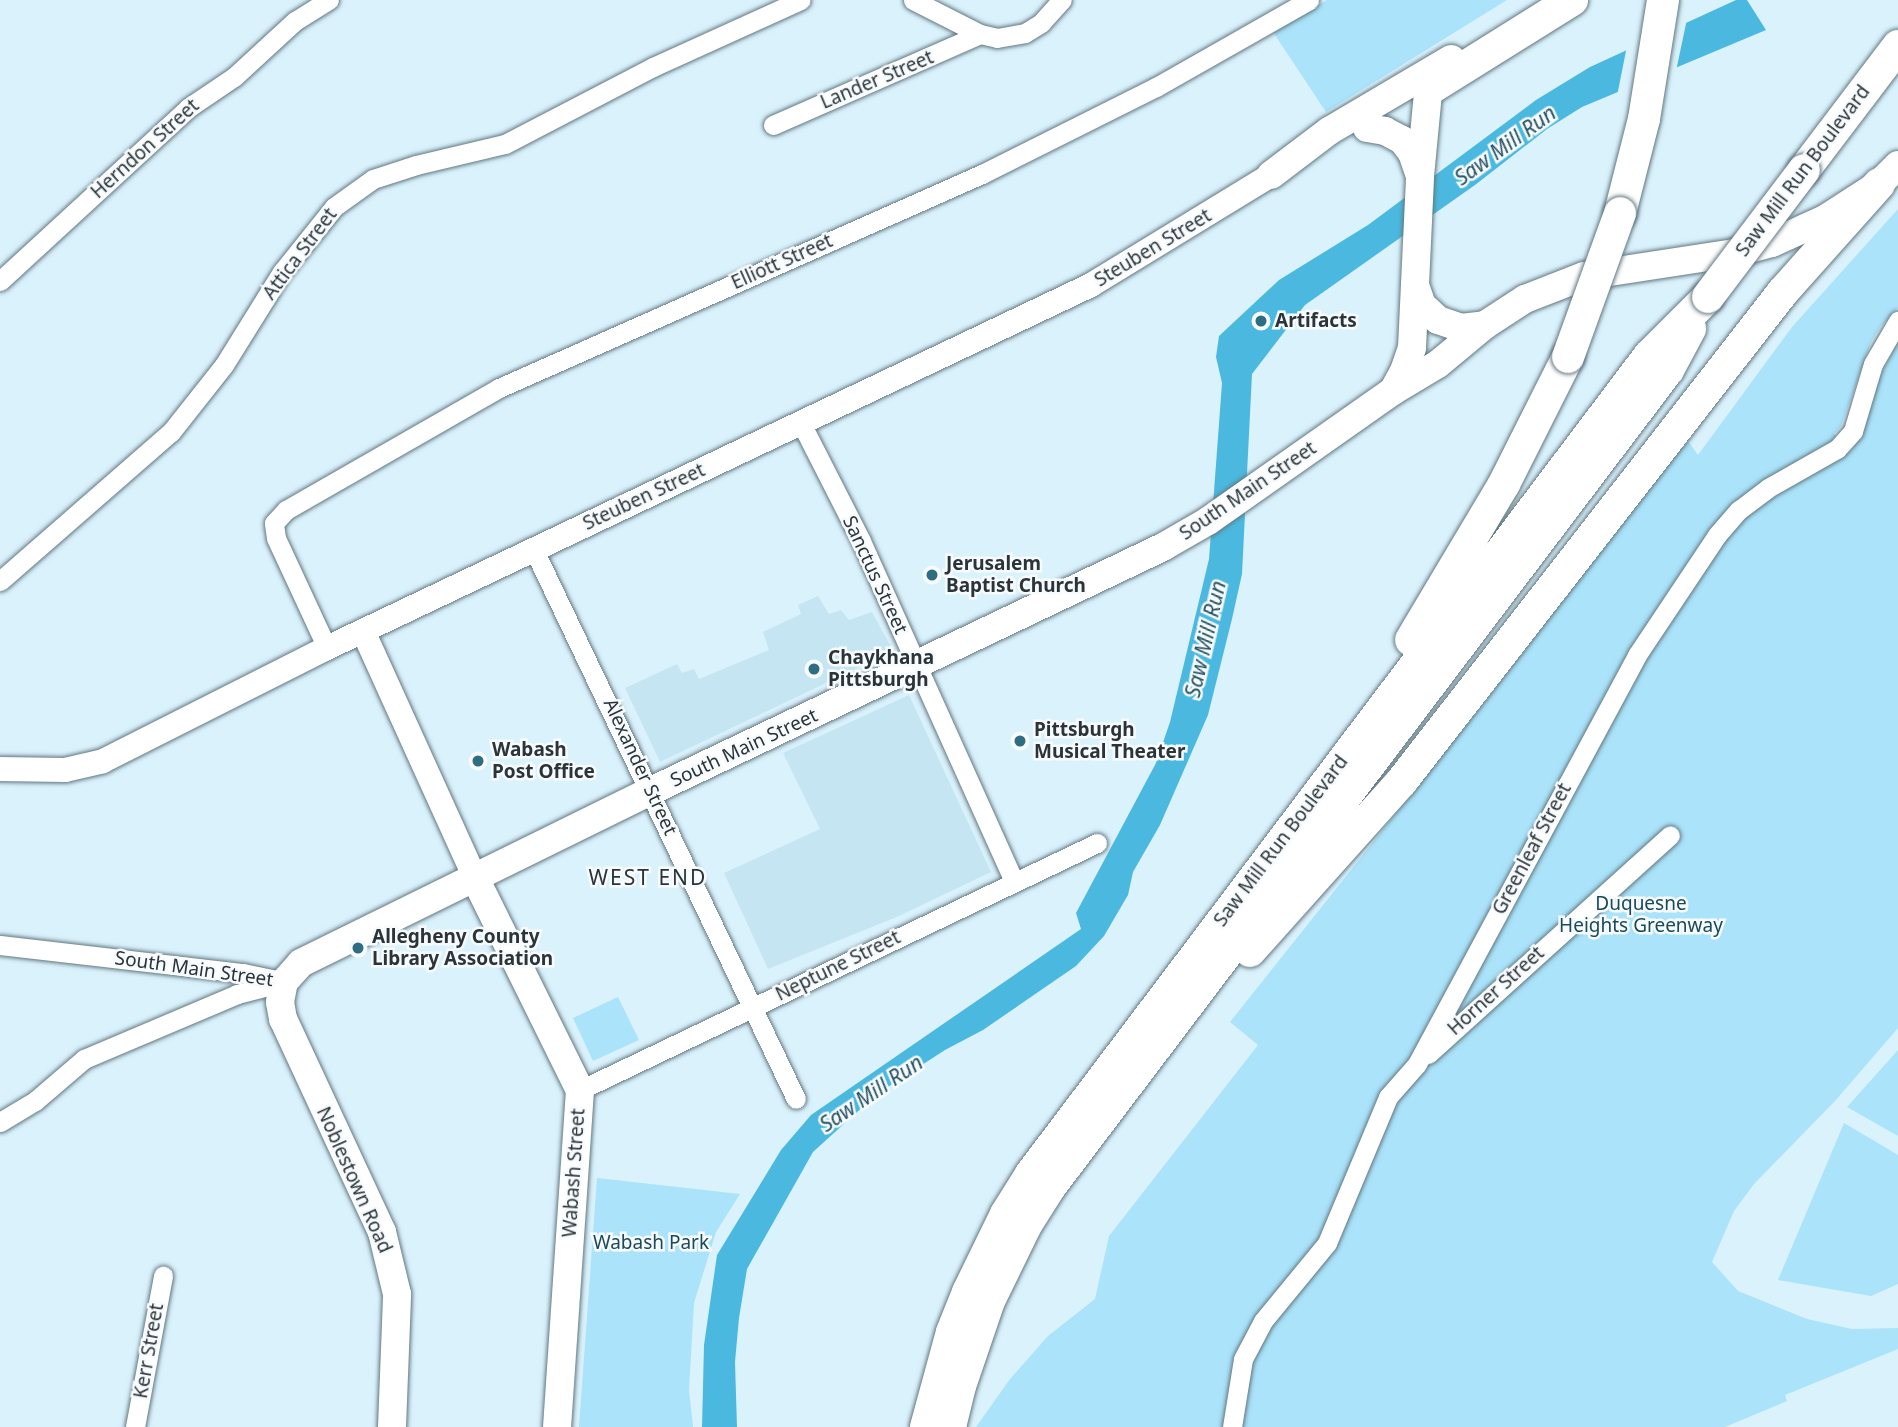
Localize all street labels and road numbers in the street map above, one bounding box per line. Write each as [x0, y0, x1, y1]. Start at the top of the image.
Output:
street label: Lander Street [817, 46, 937, 114]
street label: Saw Mill Run Boulevard [1731, 81, 1875, 261]
street label: Herndon Street [86, 95, 204, 203]
street label: Attica Street [258, 204, 342, 304]
street label: Steuben Street [1091, 204, 1215, 292]
street label: Elliott Street [728, 230, 836, 294]
street label: South Main Street [1175, 437, 1321, 545]
street label: Steuben Street [579, 459, 709, 535]
street label: Sanctus Street [838, 512, 912, 638]
street label: Alexander Street [598, 695, 682, 839]
street label: South Main Street [667, 704, 821, 792]
street label: Saw Mill Run Boulevard [1209, 751, 1353, 931]
street label: Greenleaf Street [1488, 780, 1576, 918]
street label: Neptune Street [772, 926, 904, 1006]
street label: Horner Street [1443, 942, 1549, 1040]
street label: South Main Street [113, 947, 275, 991]
street label: Noblestown Road [312, 1103, 396, 1257]
street label: Wabash Street [558, 1108, 590, 1238]
street label: Kerr Street [129, 1302, 169, 1400]

